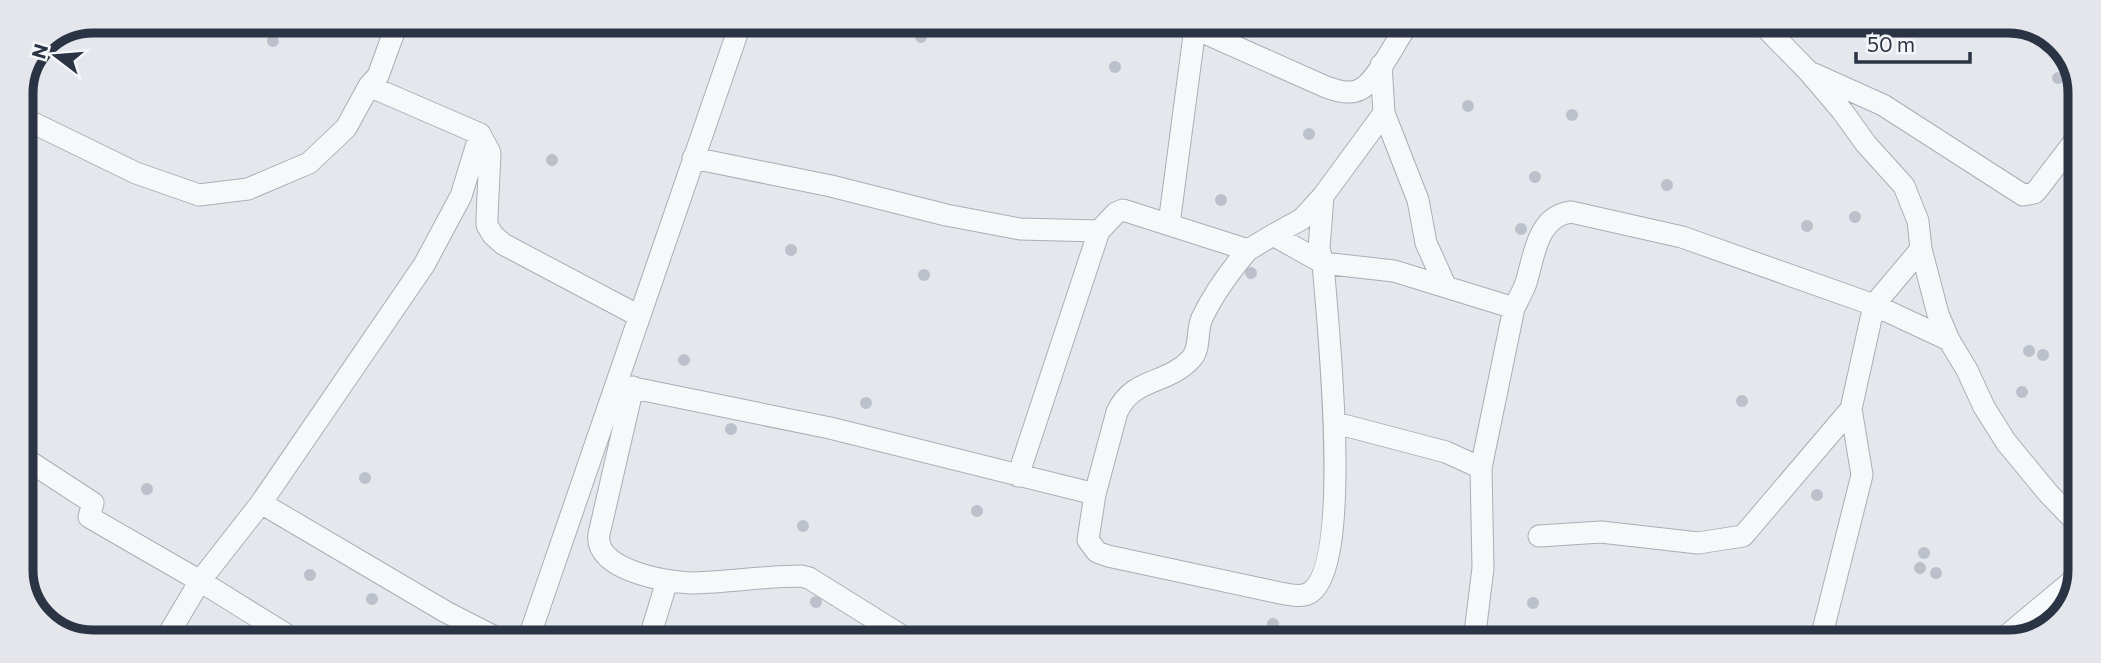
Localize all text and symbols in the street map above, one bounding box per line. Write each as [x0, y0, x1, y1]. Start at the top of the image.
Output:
north arrow [21, 21, 91, 91]
scale bar [1856, 21, 1970, 65]
text: 50 m [1867, 31, 1915, 56]
text: N [26, 41, 52, 61]

